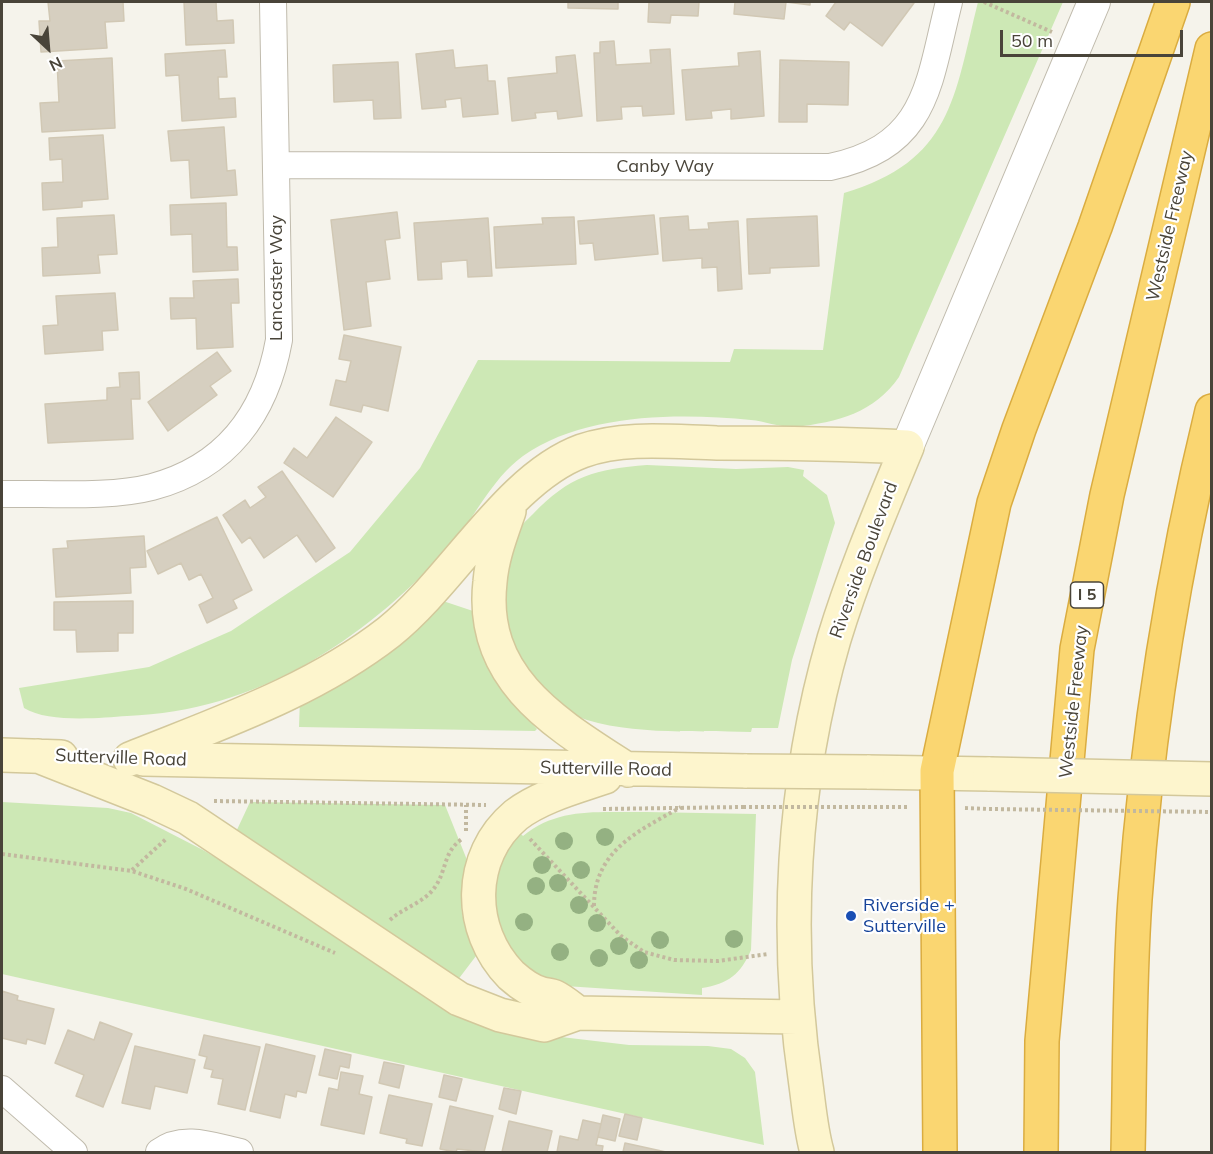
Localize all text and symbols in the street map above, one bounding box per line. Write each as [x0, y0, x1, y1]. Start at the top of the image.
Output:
north arrow [18, 18, 78, 78]
scale bar [1003, 18, 1186, 56]
text: 50 m [1011, 29, 1053, 52]
text: N [46, 53, 66, 76]
street label: Westside Freeway [1142, 149, 1198, 303]
street label: Canby Way [616, 156, 714, 178]
street label: Lancaster Way [266, 215, 288, 341]
street label: Riverside Boulevard [826, 479, 902, 641]
road number: I 5 [1070, 582, 1104, 608]
street label: Westside Freeway [1055, 624, 1093, 780]
street label: Sutterville Road [55, 745, 187, 771]
street label: Sutterville Road [540, 757, 672, 781]
place label: Riverside + Sutterville [863, 895, 955, 938]
marker: Riverside + Sutterville [844, 909, 858, 923]

